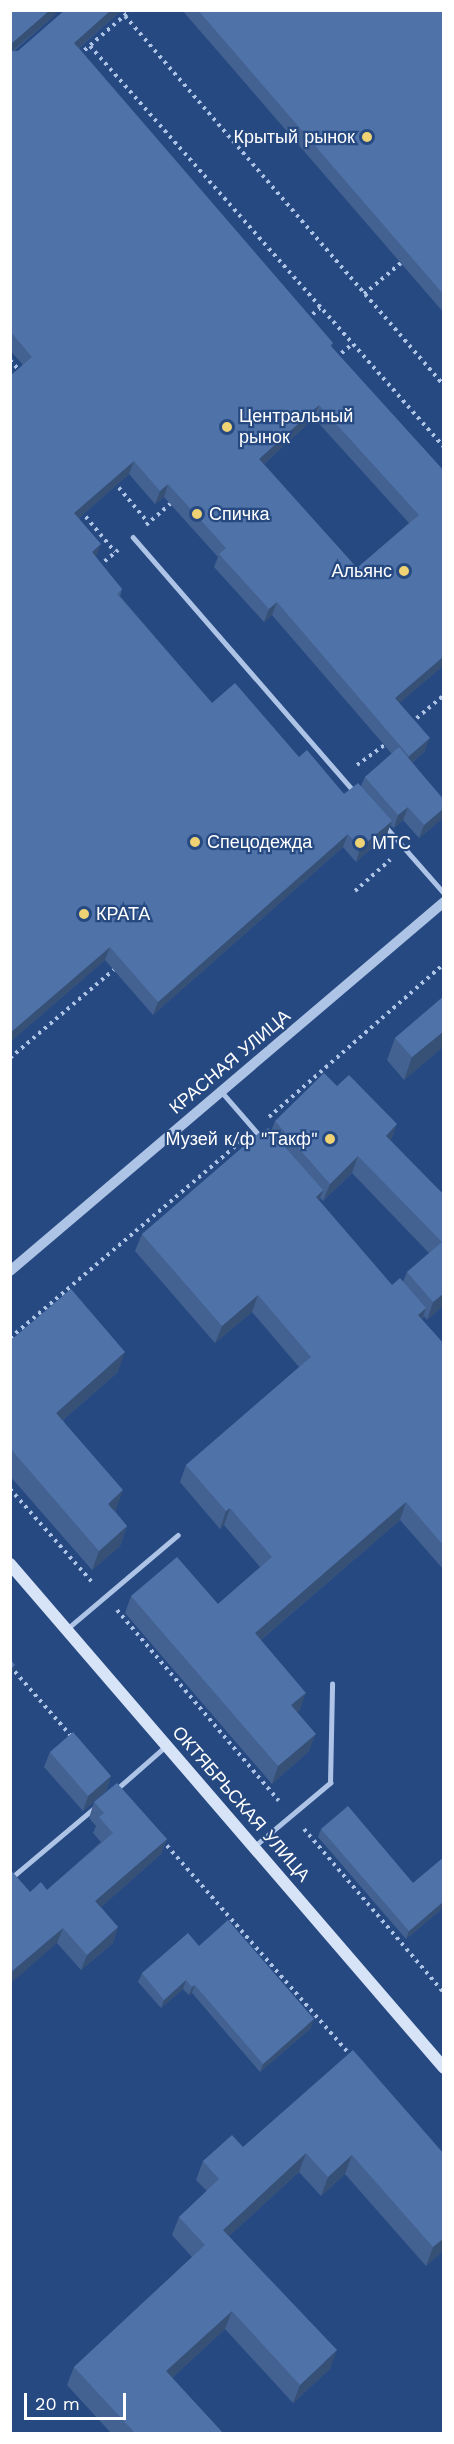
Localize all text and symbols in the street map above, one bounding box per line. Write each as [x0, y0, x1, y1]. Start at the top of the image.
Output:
place label: Крытый рынок [233, 126, 355, 148]
marker: Крытый рынок [360, 130, 374, 144]
place label: Центральный рынок [239, 406, 353, 448]
marker: Центральный рынок [220, 420, 234, 434]
place label: Спичка [209, 503, 269, 525]
marker: Спичка [190, 507, 204, 521]
place label: Альянс [331, 560, 392, 582]
marker: Альянс [397, 564, 411, 578]
place label: Спецодежда [207, 831, 312, 853]
place label: МТС [372, 832, 411, 854]
marker: Спецодежда [188, 835, 202, 849]
marker: МТС [353, 836, 367, 850]
place label: КРАТА [96, 903, 150, 925]
marker: КРАТА [77, 907, 91, 921]
street label: КРАСНАЯ УЛИЦА [165, 1005, 295, 1119]
place label: Музей к/ф "Такф" [165, 1128, 318, 1150]
marker: Музей к/ф "Такф" [323, 1132, 337, 1146]
street label: ОКТЯБРЬСКАЯ УЛИЦА [168, 1722, 314, 1886]
scale bar [27, 2381, 129, 2419]
text: 20 m [35, 2393, 80, 2414]

